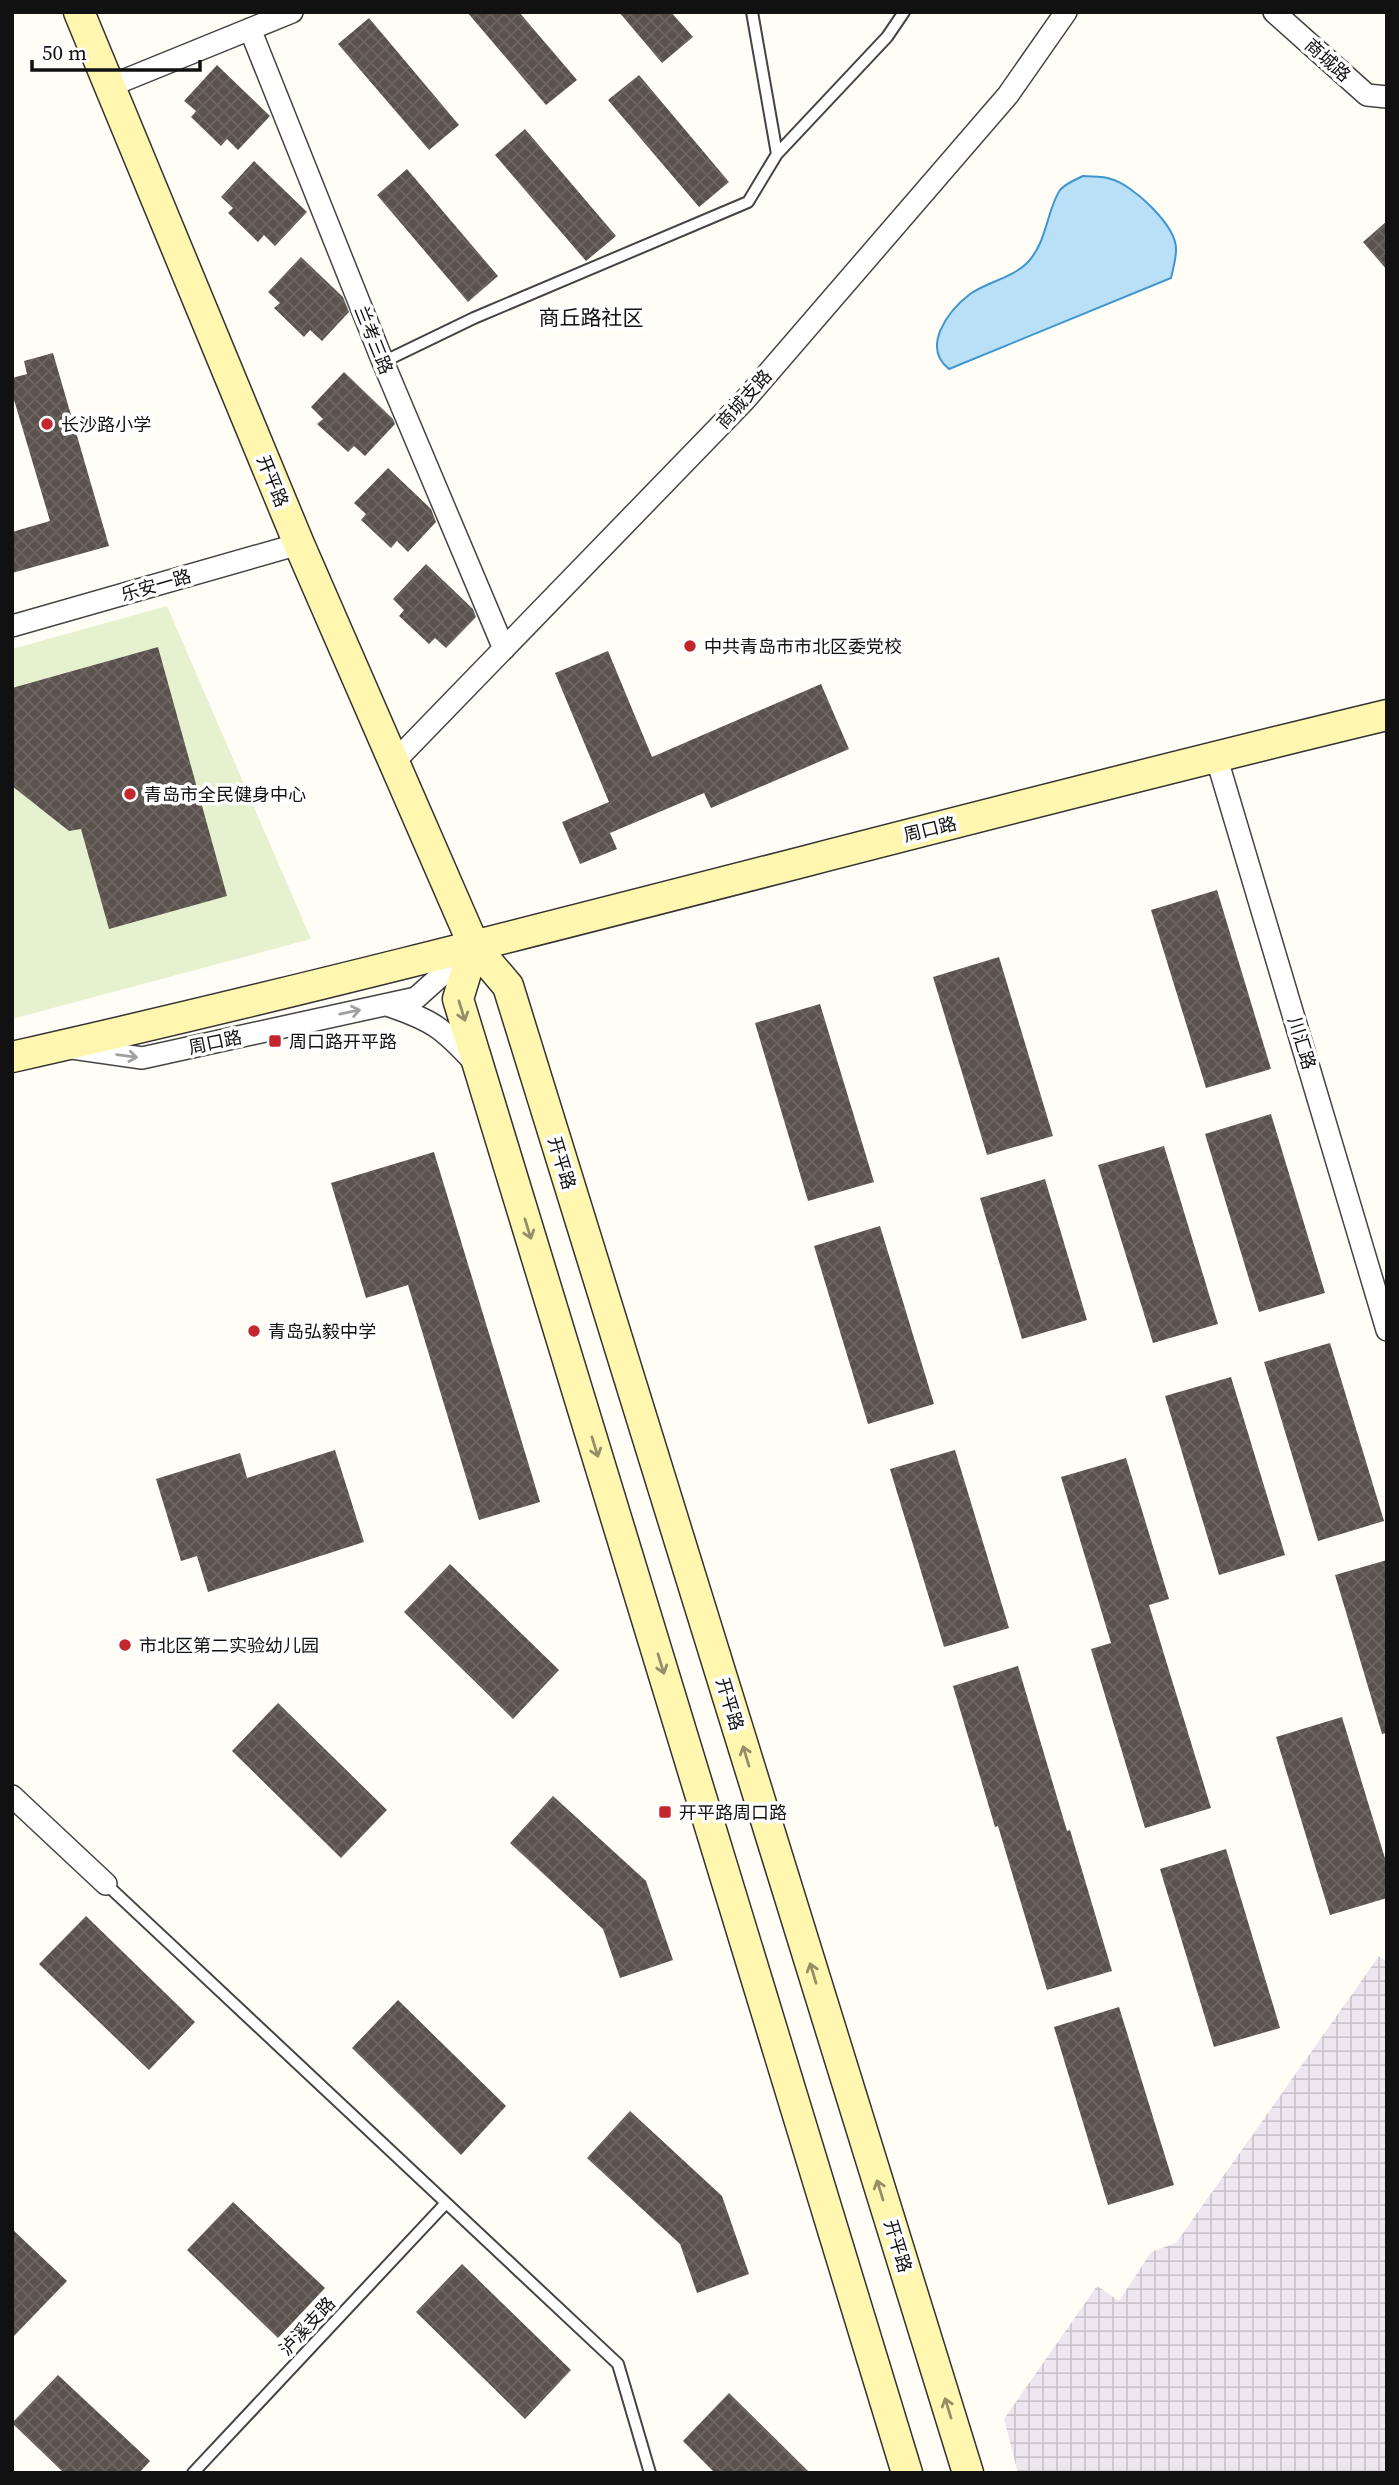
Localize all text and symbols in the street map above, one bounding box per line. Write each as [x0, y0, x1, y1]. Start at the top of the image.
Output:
scale bar [32, 28, 200, 72]
street label: 商城路 [1300, 33, 1356, 87]
text: 50 m [42, 38, 87, 67]
street label: 兰考三路 [349, 302, 399, 378]
district label: 商丘路社区 [539, 303, 644, 332]
street label: 商城支路 [711, 364, 777, 434]
place label: 长沙路小学 [61, 412, 151, 437]
marker: 长沙路小学 [39, 416, 55, 432]
street label: 开平路 [251, 451, 295, 511]
street label: 乐安一路 [118, 563, 194, 607]
place label: 中共青岛市市北区委党校 [704, 634, 902, 659]
marker: 中共青岛市市北区委党校 [682, 638, 698, 654]
place label: 青岛市全民健身中心 [144, 782, 306, 807]
marker: 青岛市全民健身中心 [122, 786, 138, 802]
street label: 周口路 [901, 810, 959, 848]
one-way arrow [457, 1000, 470, 1022]
one-way arrow [338, 1005, 360, 1018]
street label: 川汇路 [1282, 1014, 1322, 1072]
street label: 周口路 [186, 1024, 244, 1060]
place label: 周口路开平路 [289, 1029, 397, 1054]
marker: 周口路开平路 [267, 1033, 283, 1049]
one-way arrow [115, 1050, 138, 1063]
street label: 开平路 [542, 1134, 582, 1192]
one-way arrow [523, 1218, 536, 1240]
place label: 青岛弘毅中学 [268, 1319, 376, 1344]
marker: 青岛弘毅中学 [246, 1323, 262, 1339]
one-way arrow [589, 1435, 602, 1457]
place label: 市北区第二实验幼儿园 [139, 1633, 319, 1658]
marker: 市北区第二实验幼儿园 [117, 1637, 133, 1653]
one-way arrow [656, 1653, 668, 1675]
street label: 开平路 [710, 1675, 750, 1733]
one-way arrow [738, 1745, 751, 1767]
place label: 开平路周口路 [679, 1800, 787, 1825]
marker: 开平路周口路 [657, 1804, 673, 1820]
one-way arrow [806, 1962, 819, 1984]
one-way arrow [873, 2180, 886, 2202]
street label: 开平路 [878, 2217, 918, 2275]
street label: 泸溪支路 [273, 2291, 341, 2361]
one-way arrow [940, 2397, 953, 2419]

